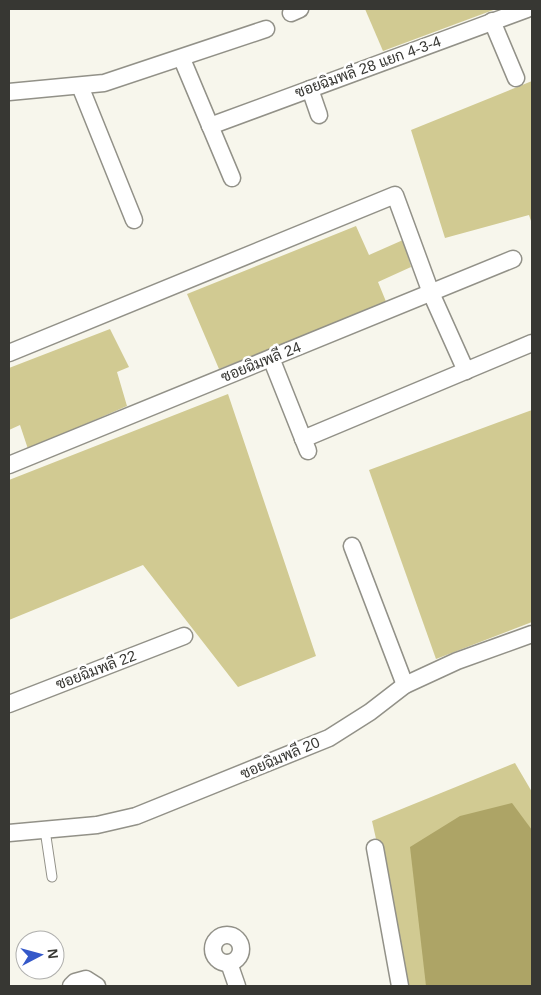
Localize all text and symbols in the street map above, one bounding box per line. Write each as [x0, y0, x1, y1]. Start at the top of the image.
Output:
street label: ซอยฉิมพลี 28 แยก 4-3-4 [292, 31, 443, 101]
street label: ซอยฉิมพลี 24 [218, 337, 303, 385]
street label: ซอยฉิมพลี 22 [53, 645, 138, 693]
street label: ซอยฉิมพลี 20 [237, 732, 322, 782]
north arrow [15, 930, 65, 980]
text: N [44, 948, 61, 960]

